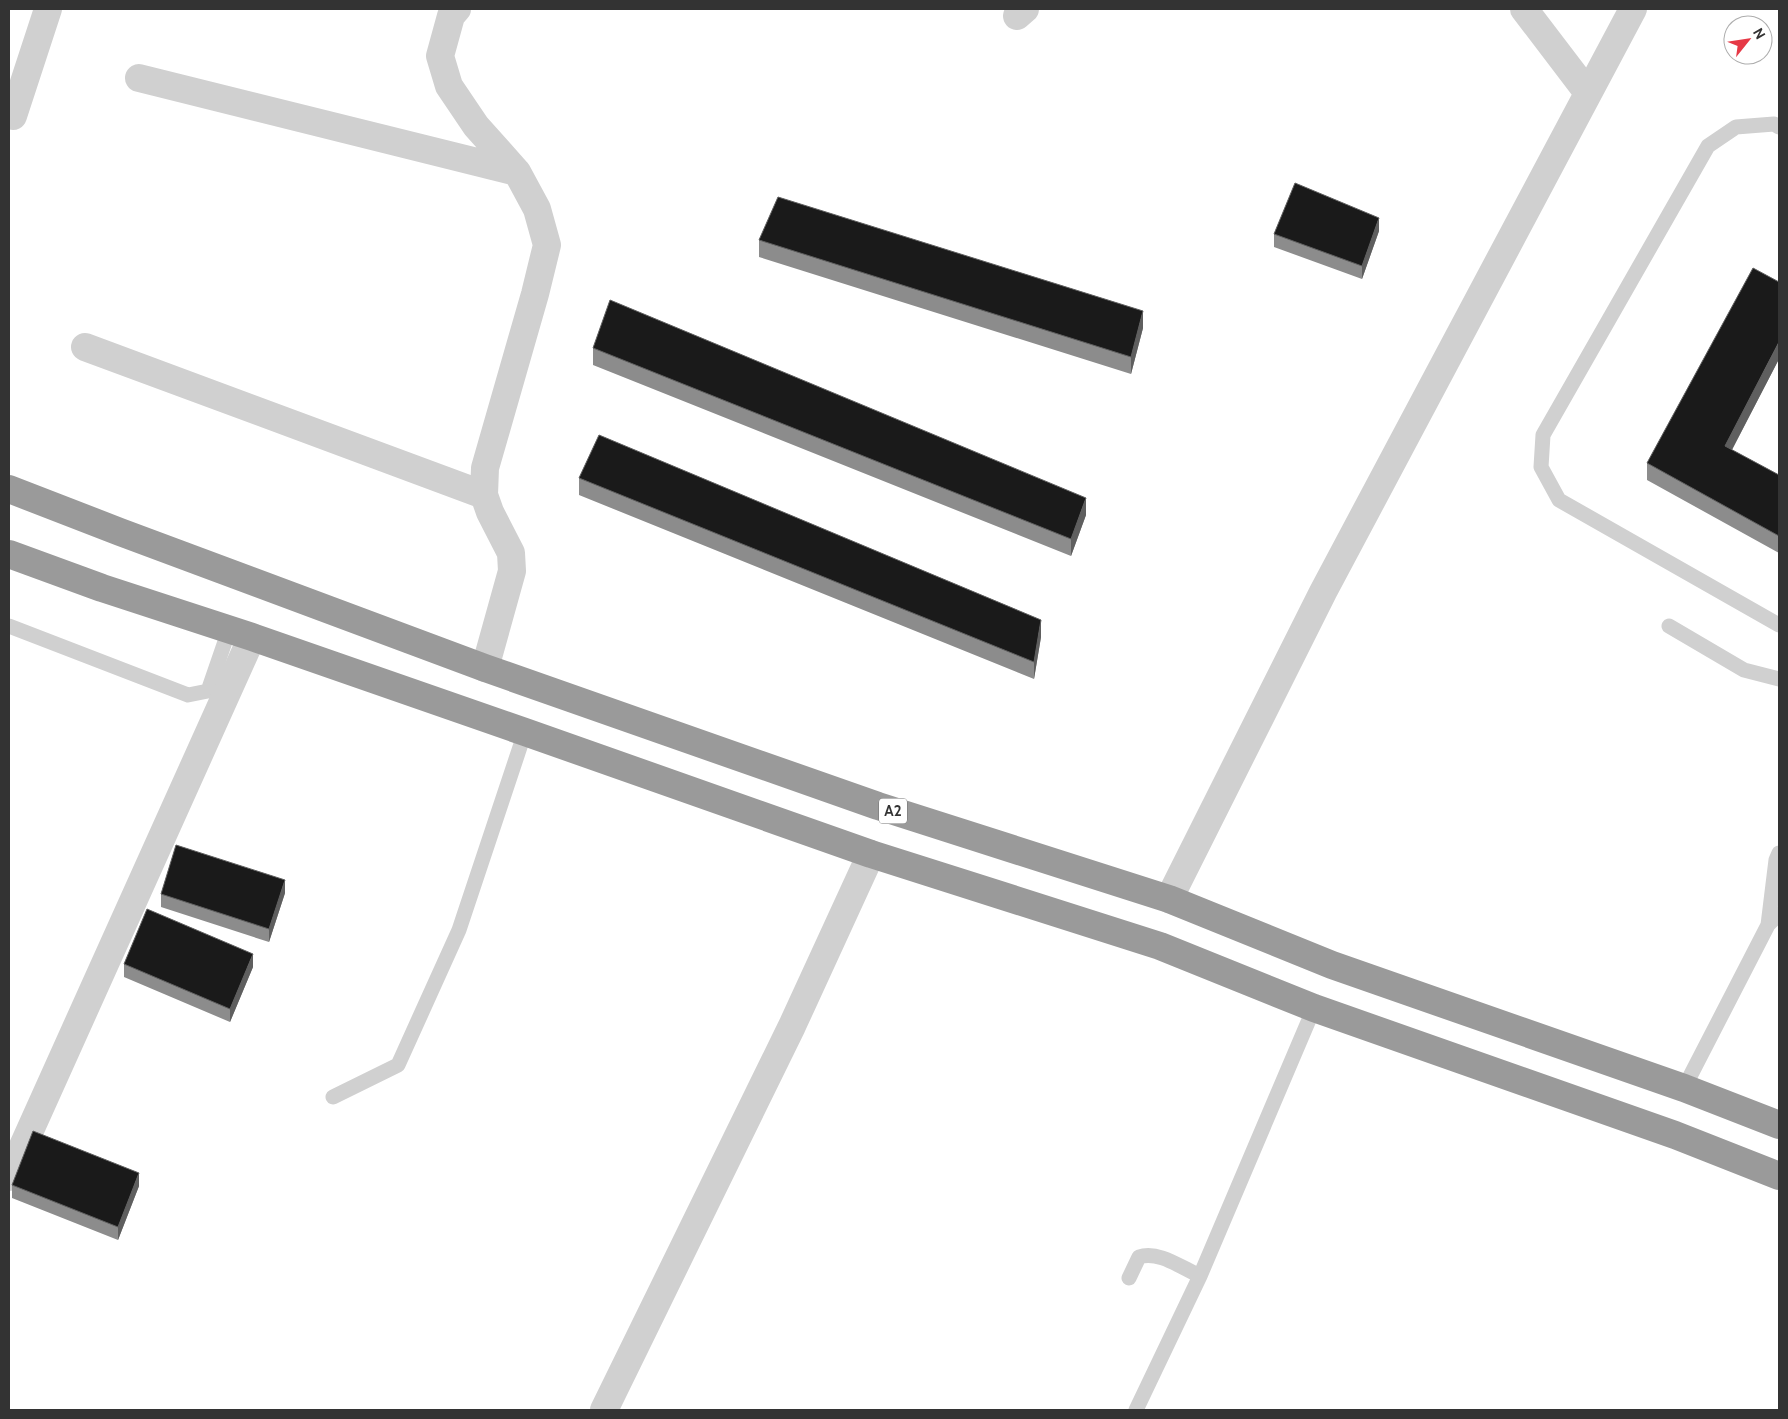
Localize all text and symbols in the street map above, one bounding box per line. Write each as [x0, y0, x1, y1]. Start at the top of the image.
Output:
north arrow [1723, 15, 1773, 65]
text: N [1749, 25, 1770, 42]
road number: A2 [879, 798, 907, 824]

